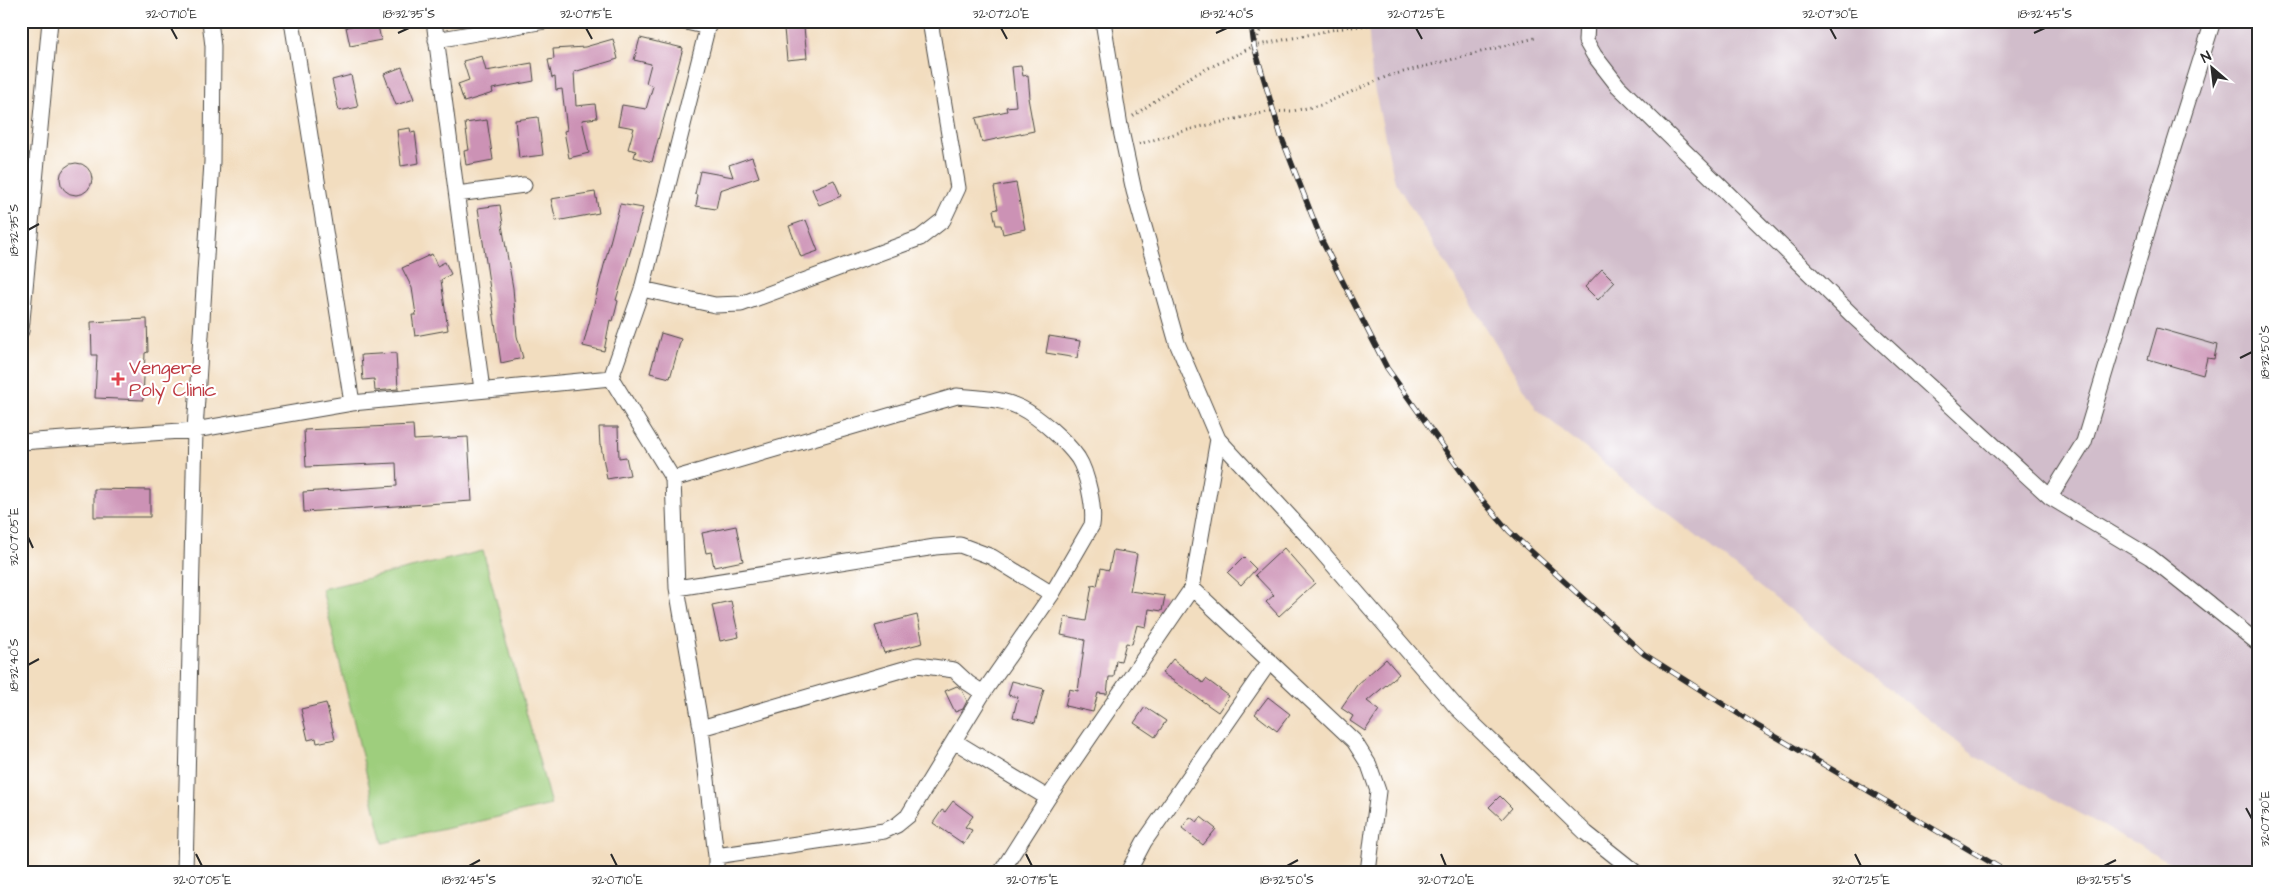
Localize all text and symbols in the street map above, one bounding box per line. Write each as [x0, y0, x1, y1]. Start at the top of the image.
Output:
text: 32°07'10"E [145, 6, 197, 23]
text: 18°32'35"S [383, 6, 435, 23]
text: 32°07'15"E [560, 6, 612, 23]
text: 32°07'20"E [973, 6, 1029, 23]
text: 18°32'40"S [1200, 6, 1254, 23]
text: 32°07'25"E [1387, 6, 1445, 23]
text: 32°07'30"E [1802, 6, 1858, 23]
text: 18°32'45"S [2018, 6, 2072, 23]
north arrow [2186, 42, 2236, 92]
text: N [2198, 46, 2215, 68]
text: 18°32'35"S [6, 204, 23, 256]
text: 18°32'50"S [2257, 325, 2274, 379]
place label: Vengere Poly Clinic [129, 355, 217, 405]
marker: Vengere Poly Clinic [111, 372, 125, 386]
text: 32°07'05"E [6, 508, 23, 566]
text: 18°32'40"S [6, 638, 23, 692]
text: 32°07'30"E [2257, 791, 2274, 847]
text: 32°07'05"E [173, 872, 231, 889]
text: 18°32'45"S [442, 872, 496, 889]
text: 32°07'10"E [591, 872, 643, 889]
text: 32°07'15"E [1006, 872, 1058, 889]
text: 18°32'50"S [1260, 872, 1314, 889]
text: 32°07'20"E [1418, 872, 1474, 889]
text: 32°07'25"E [1832, 872, 1890, 889]
text: 18°32'55"S [2077, 872, 2131, 889]

